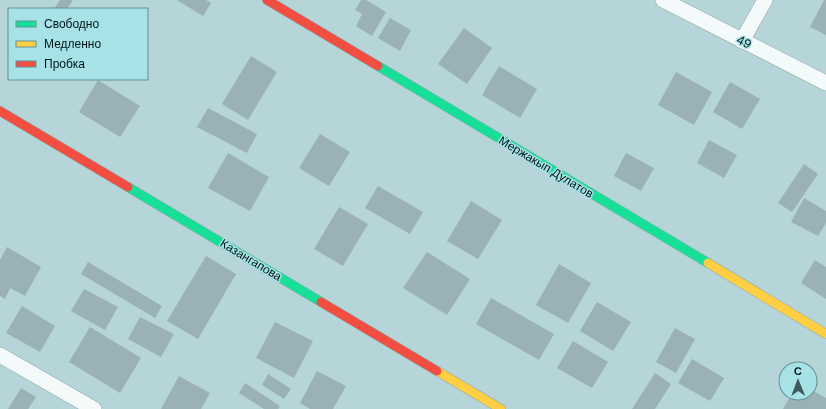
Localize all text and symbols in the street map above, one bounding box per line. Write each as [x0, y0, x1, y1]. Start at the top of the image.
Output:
legend [8, 8, 148, 80]
text: Свободно [44, 16, 99, 32]
street label: 49 [734, 32, 754, 52]
text: Медленно [44, 36, 101, 52]
text: Пробка [44, 56, 85, 72]
street label: Мержакып Дулатов [496, 132, 596, 202]
street label: Казангапова [217, 235, 285, 285]
north arrow [778, 361, 818, 401]
text: С [794, 364, 802, 378]

